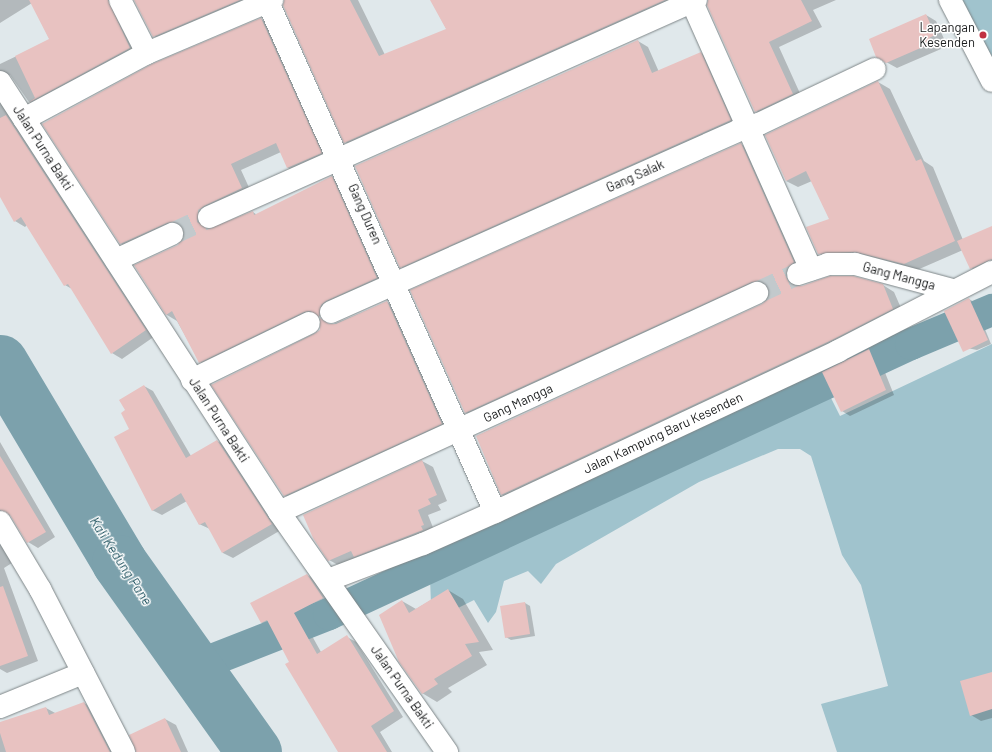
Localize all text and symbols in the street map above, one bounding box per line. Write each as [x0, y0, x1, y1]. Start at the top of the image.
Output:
place label: Lapangan Kesenden [919, 20, 975, 51]
marker: Lapangan Kesenden [978, 30, 988, 40]
street label: Jalan Purna Bakti [10, 103, 76, 193]
street label: Gang Salak [604, 156, 666, 196]
street label: Gang Duren [345, 181, 385, 247]
street label: Gang Mangga [861, 259, 937, 293]
street label: Jalan Purna Bakti [186, 375, 252, 465]
street label: Gang Mangga [481, 380, 555, 426]
street label: Jalan Kampung Baru Kesenden [581, 389, 745, 477]
water label: Kali Kedung Pane [86, 514, 156, 608]
street label: Jalan Purna Bakti [367, 642, 437, 732]

